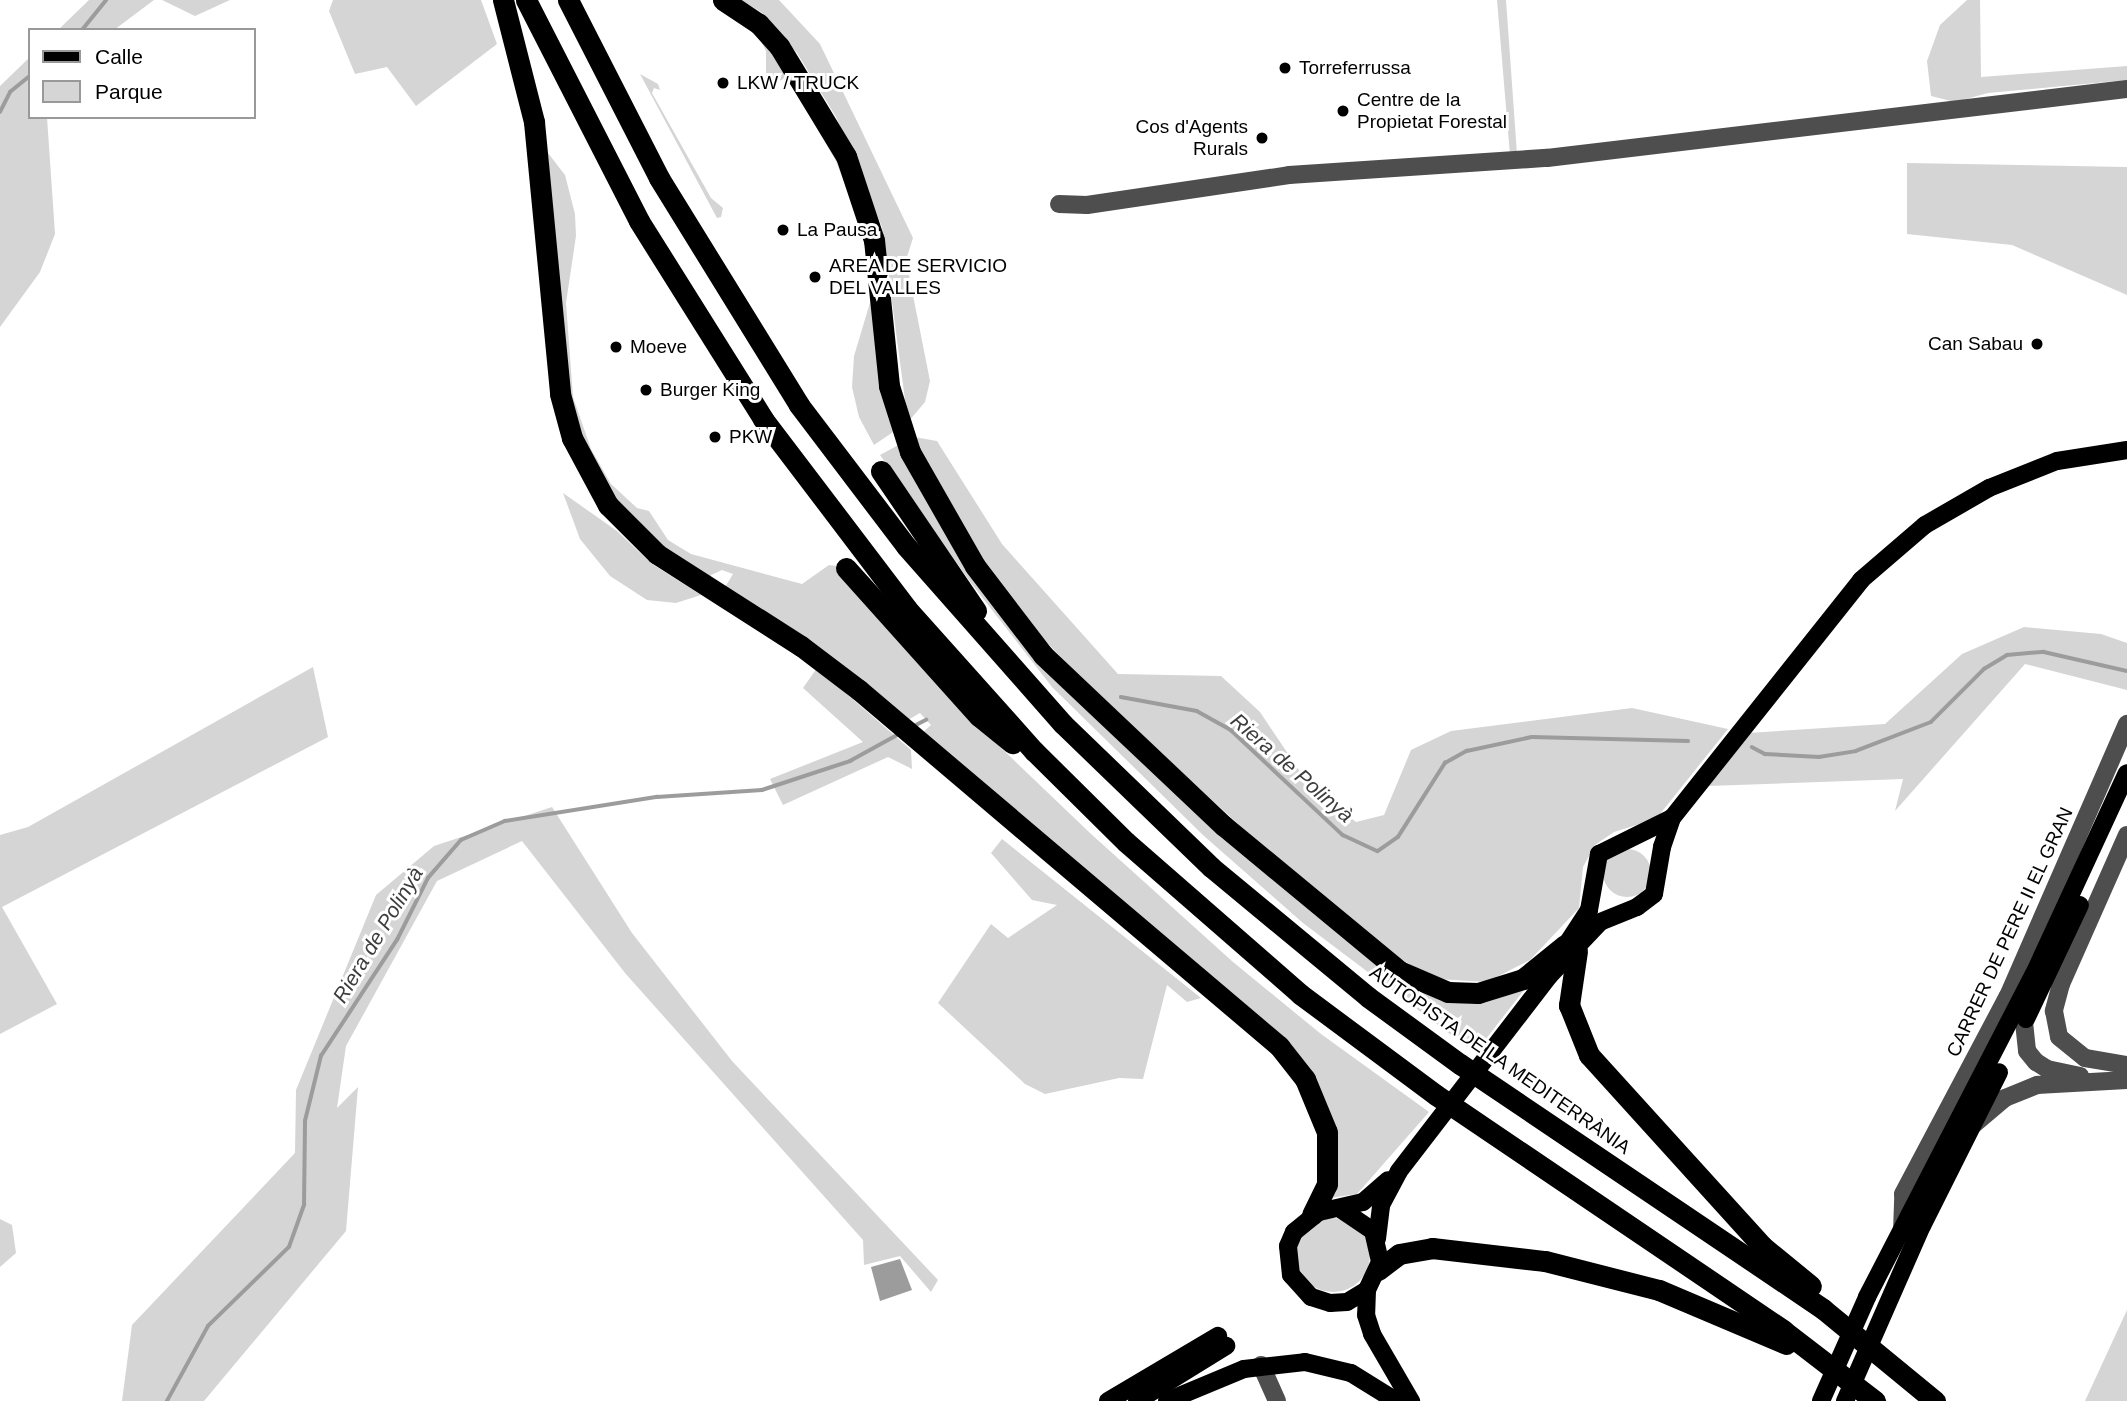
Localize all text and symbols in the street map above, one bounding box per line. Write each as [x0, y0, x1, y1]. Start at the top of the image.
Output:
legend [28, 28, 256, 119]
text: Calle [95, 45, 143, 68]
place label: Torreferrussa [1299, 57, 1411, 79]
marker: Torreferrussa [1277, 60, 1293, 76]
place label: LKW / TRUCK [737, 72, 859, 94]
marker: LKW / TRUCK [715, 75, 731, 91]
text: Parque [95, 80, 163, 103]
place label: Centre de la Propietat Forestal [1357, 89, 1507, 133]
marker: Centre de la Propietat Forestal [1335, 103, 1351, 119]
place label: Cos d'Agents Rurals [1136, 116, 1248, 160]
marker: Cos d'Agents Rurals [1254, 130, 1270, 146]
place label: La Pausa [797, 219, 877, 241]
marker: La Pausa [775, 222, 791, 238]
place label: AREA DE SERVICIO DEL VALLES [829, 255, 1008, 299]
marker: AREA DE SERVICIO DEL VALLES [807, 269, 823, 285]
place label: Can Sabau [1928, 333, 2023, 355]
place label: Moeve [630, 336, 687, 358]
marker: Can Sabau [2029, 336, 2045, 352]
marker: Moeve [608, 339, 624, 355]
place label: Burger King [660, 379, 760, 401]
marker: Burger King [638, 382, 654, 398]
place label: PKW [729, 426, 772, 448]
marker: PKW [707, 429, 723, 445]
water label: Riera de Polinyà [1226, 708, 1358, 828]
street label: CARRER DE PERE II EL GRAN [1942, 803, 2078, 1061]
water label: Riera de Polinyà [328, 862, 428, 1008]
street label: AUTOPISTA DE LA MEDITERRÀNIA [1364, 960, 1636, 1160]

